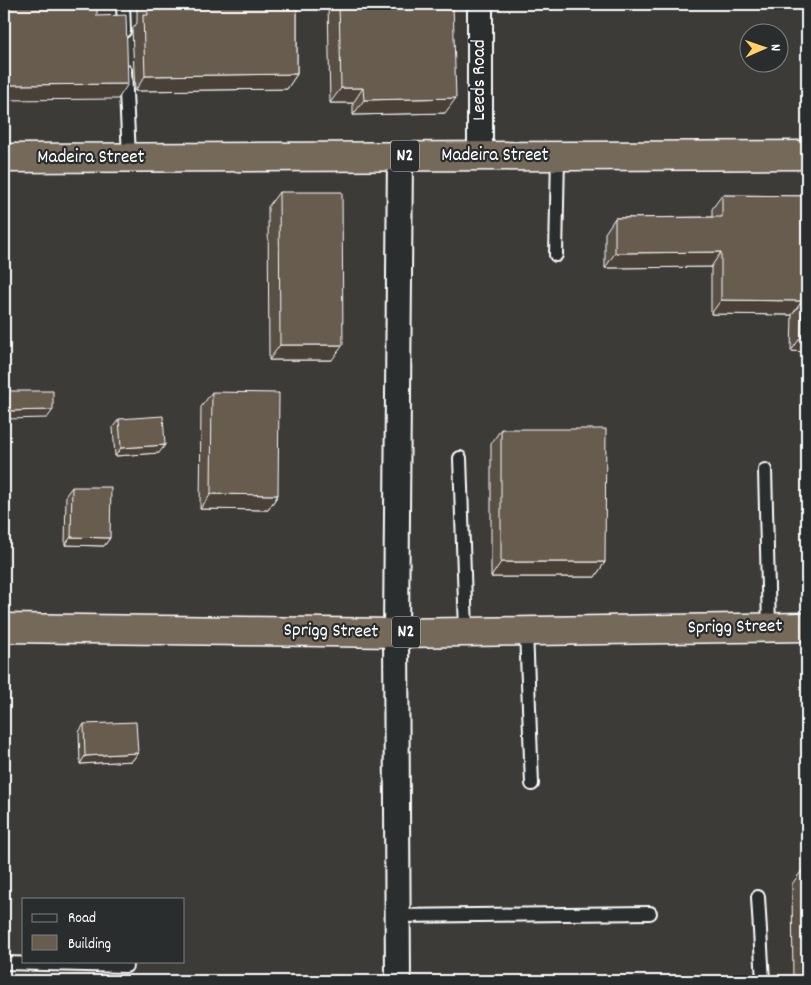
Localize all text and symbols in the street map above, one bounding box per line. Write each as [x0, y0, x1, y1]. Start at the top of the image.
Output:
north arrow [738, 22, 788, 72]
street label: Leeds Road [467, 39, 494, 121]
text: N [765, 44, 785, 52]
road number: N2 [391, 140, 419, 172]
street label: Madeira Street [441, 143, 549, 170]
street label: Madeira Street [37, 145, 145, 172]
street label: Sprigg Street [687, 614, 783, 642]
road number: N2 [392, 616, 420, 648]
street label: Sprigg Street [283, 618, 379, 646]
legend [22, 898, 185, 962]
text: Road [68, 908, 96, 930]
text: Building [68, 934, 111, 956]

